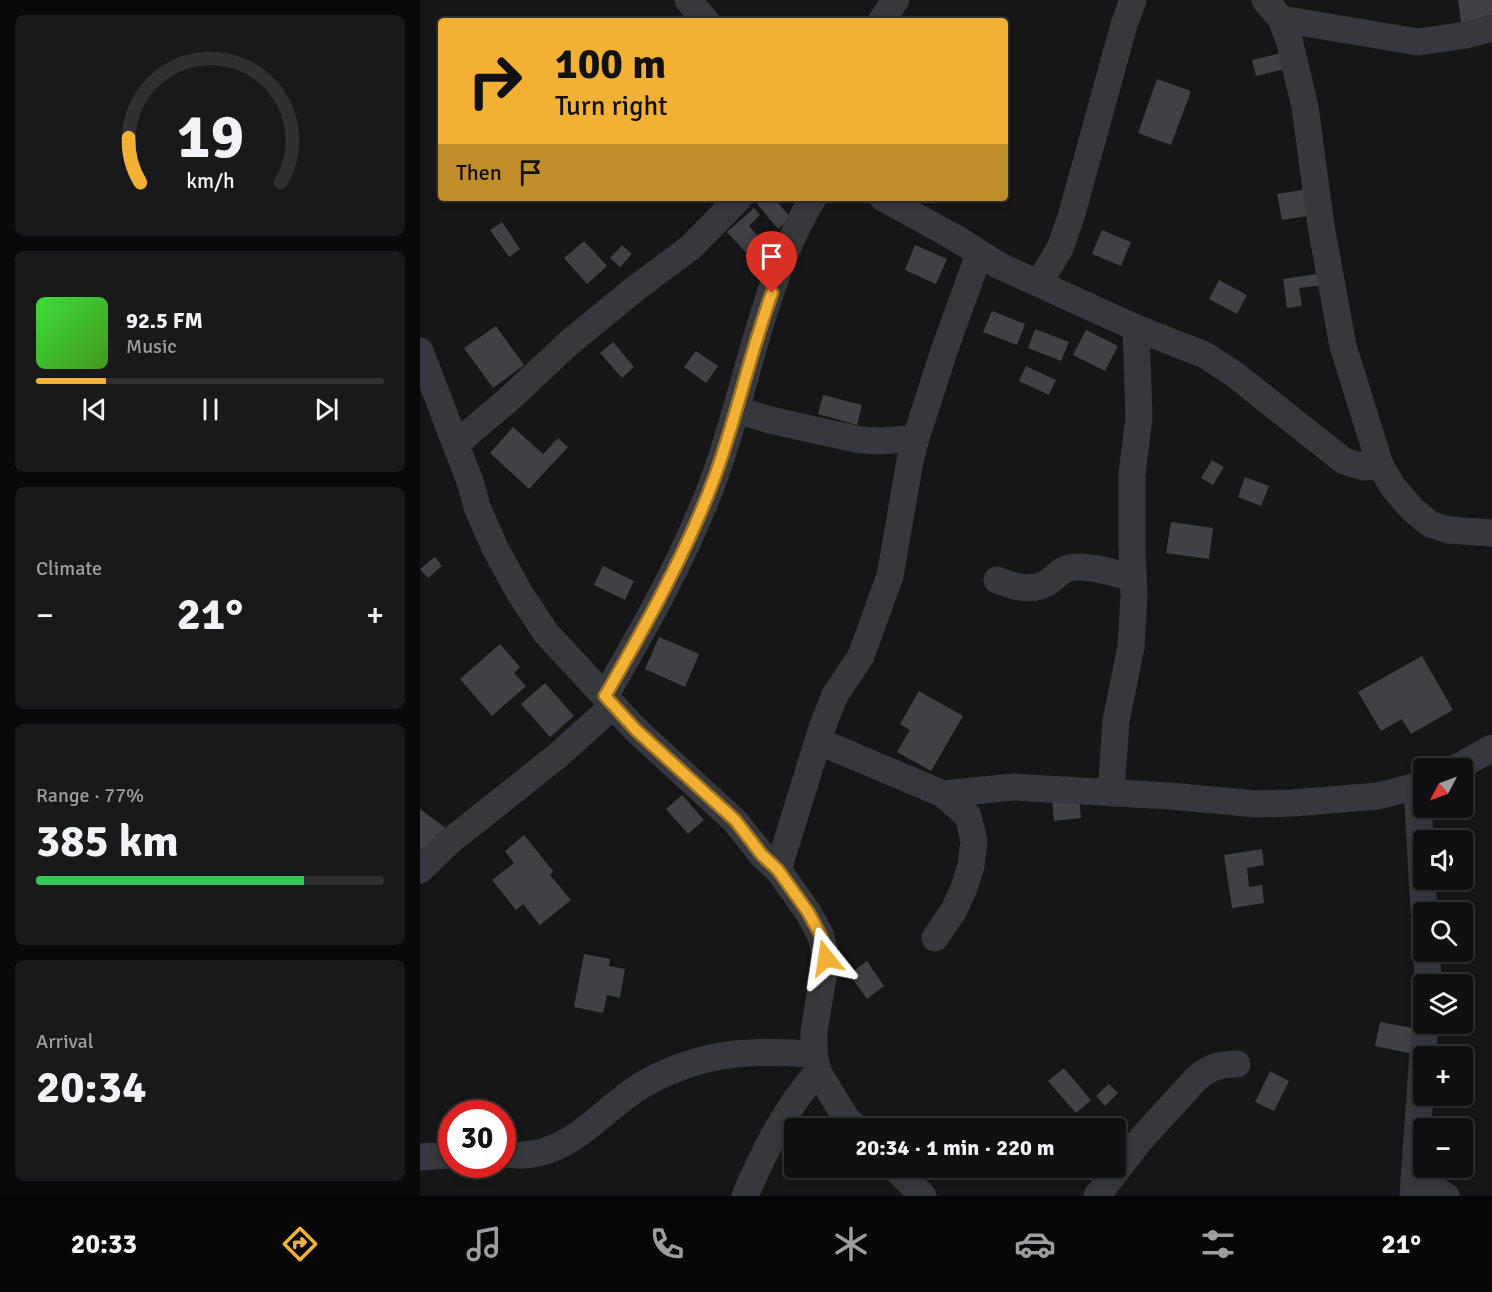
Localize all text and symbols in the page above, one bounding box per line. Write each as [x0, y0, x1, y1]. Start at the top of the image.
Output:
text: 100 m [555, 39, 666, 90]
icon: right [456, 42, 534, 120]
text: Turn right [555, 90, 668, 123]
text: 19 [176, 98, 244, 175]
icon: arrive [514, 156, 547, 189]
text: Then [456, 159, 502, 186]
text: km/h [186, 168, 234, 194]
pin [746, 231, 797, 293]
icon: arrive [755, 240, 788, 273]
text: 92.5 FM [126, 307, 203, 334]
text: Music [126, 334, 177, 359]
icon: previous [78, 393, 111, 426]
icon: pause [194, 393, 227, 426]
icon: next [310, 393, 343, 426]
text: Climate [36, 556, 102, 581]
text: 21° [177, 587, 243, 642]
text: − [36, 595, 54, 636]
text: + [366, 595, 384, 636]
north arrow [1413, 758, 1473, 818]
map controls [1413, 758, 1473, 1178]
text: Range · 77% [36, 783, 144, 808]
text: 385 km [36, 814, 179, 869]
button: sound [1413, 830, 1473, 890]
button: search [1413, 902, 1473, 962]
position arrow [794, 926, 858, 990]
button: layers [1413, 974, 1473, 1034]
text: Arrival [36, 1029, 94, 1054]
button: + [1413, 1046, 1473, 1106]
text: 20:34 [36, 1060, 146, 1115]
speed limit sign: 30 [438, 1100, 516, 1178]
button: − [1413, 1118, 1473, 1178]
text: 20:34 · 1 min · 220 m [855, 1134, 1055, 1161]
icon: directions [279, 1223, 321, 1265]
icon: music [463, 1223, 505, 1265]
icon: phone [646, 1223, 688, 1265]
icon: climate [830, 1223, 872, 1265]
icon: car [1014, 1223, 1056, 1265]
icon: filters [1197, 1223, 1239, 1265]
text: 20:33 [71, 1228, 137, 1261]
text: 21° [1381, 1228, 1421, 1261]

